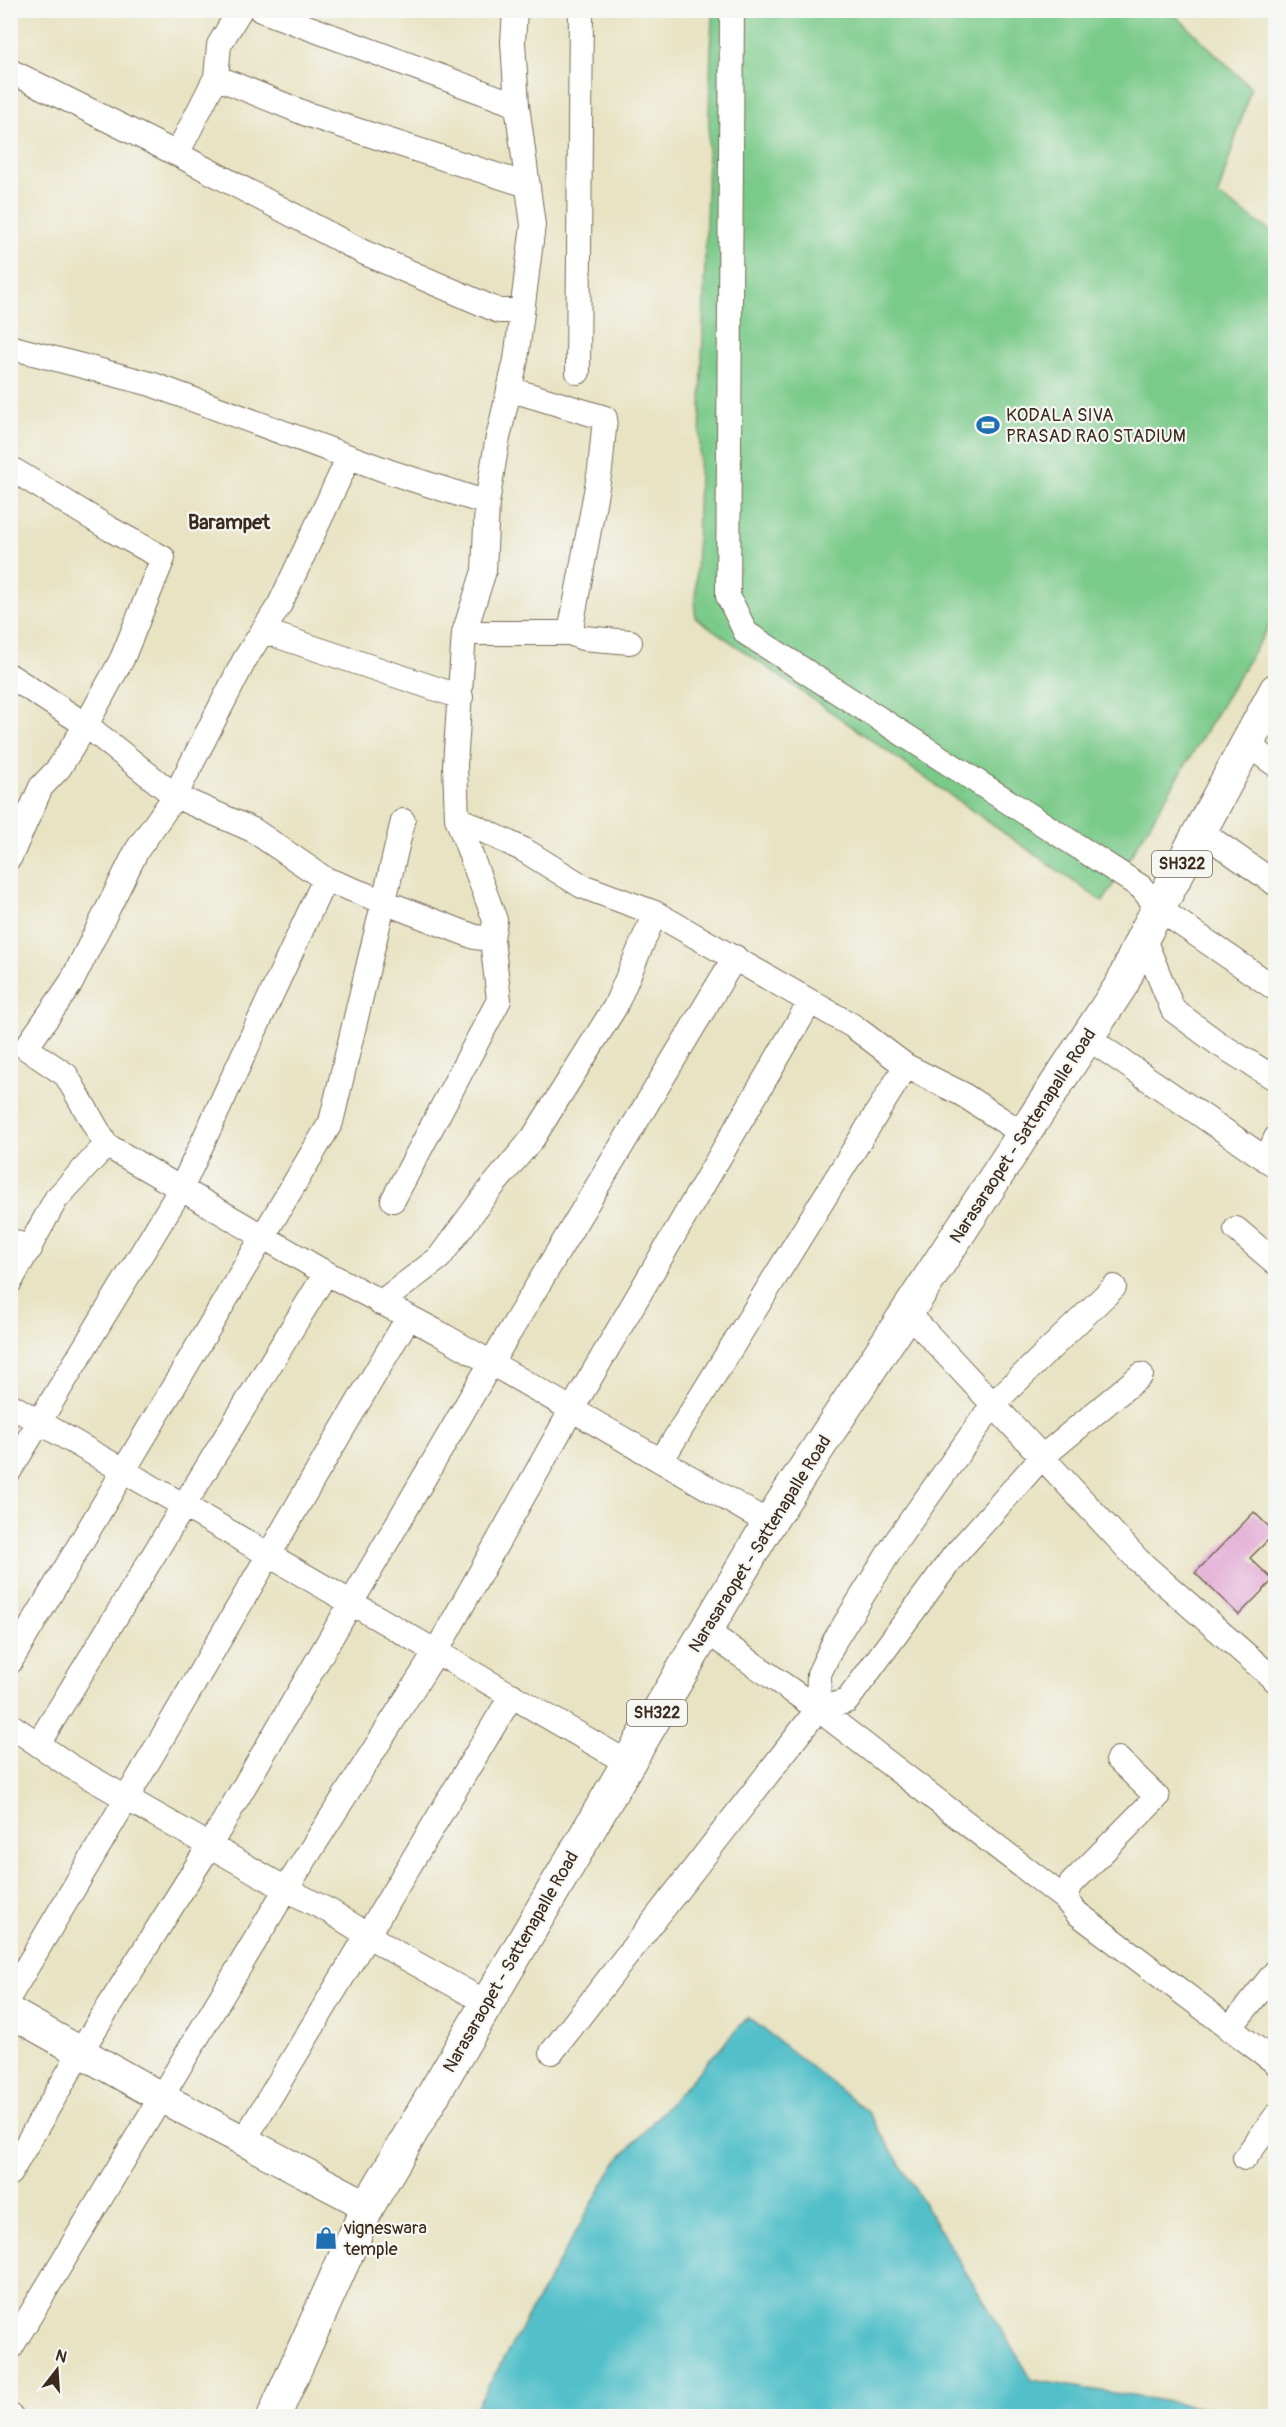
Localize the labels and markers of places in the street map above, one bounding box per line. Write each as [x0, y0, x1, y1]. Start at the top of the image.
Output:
place label: KODALA SIVA PRASAD RAO STADIUM [1006, 404, 1186, 448]
sports icon: KODALA SIVA PRASAD RAO STADIUM [975, 412, 1001, 438]
place label: vigneswara temple [343, 2217, 427, 2261]
shop icon: vigneswara temple [313, 2225, 339, 2251]

